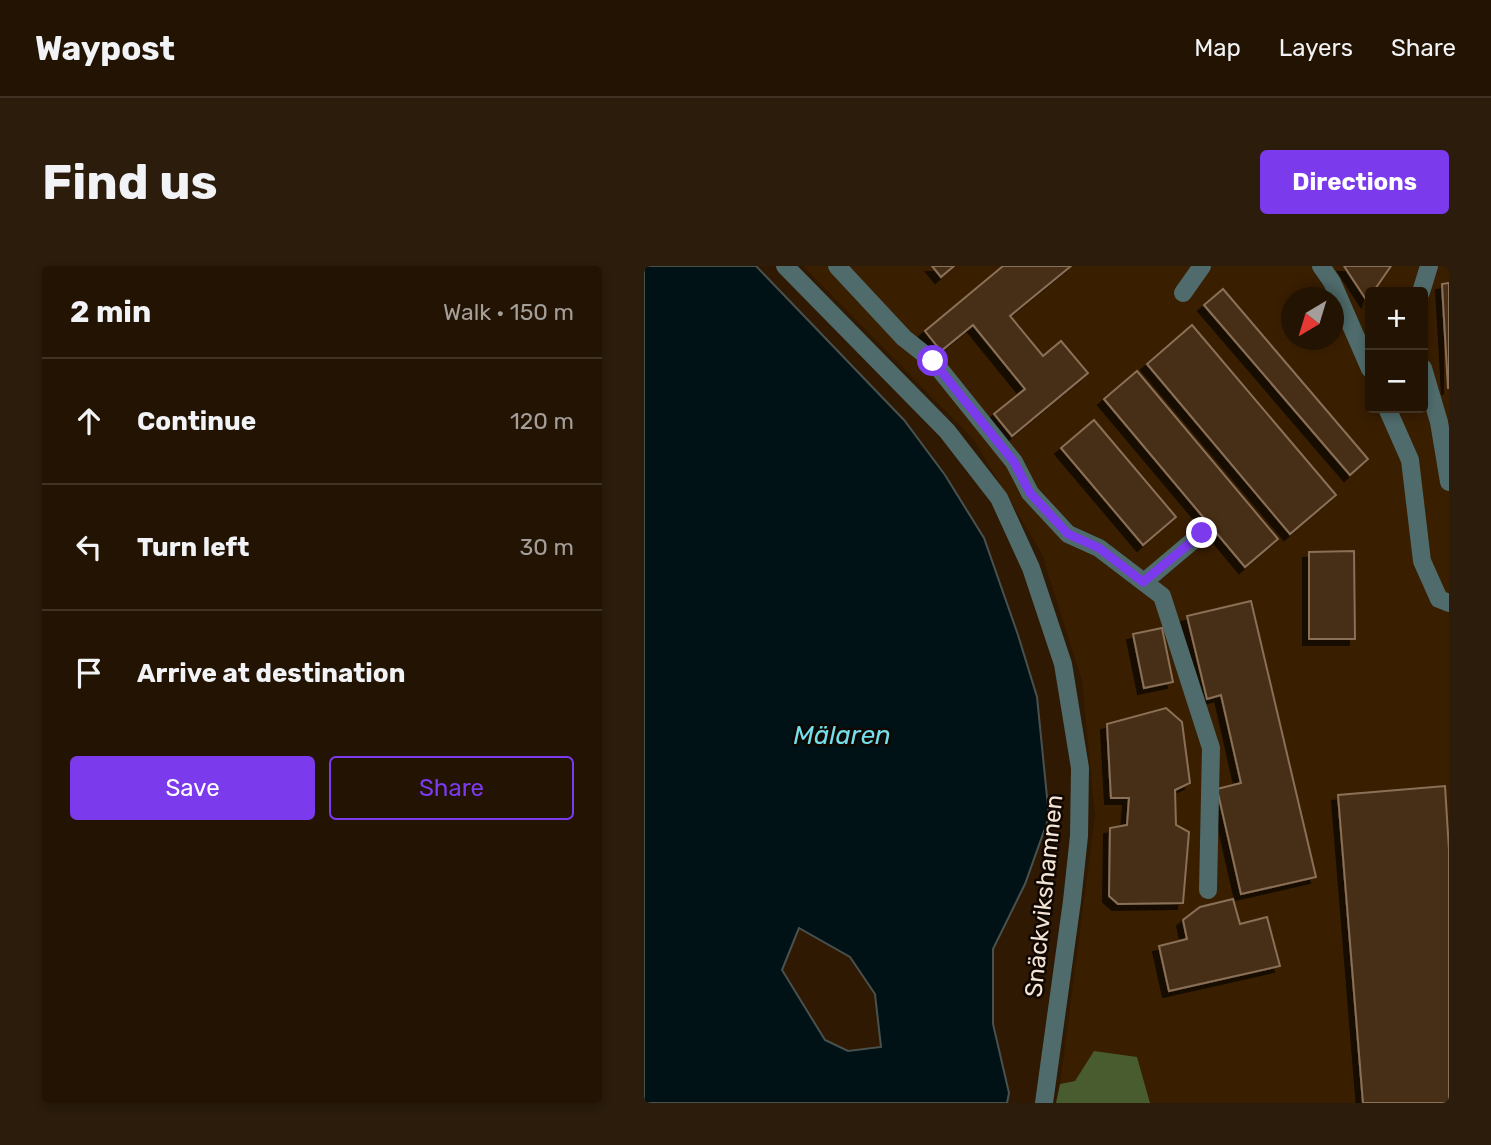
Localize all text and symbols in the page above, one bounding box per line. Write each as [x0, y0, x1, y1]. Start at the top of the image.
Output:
text: Waypost [35, 29, 175, 68]
text: Map [1194, 34, 1241, 62]
text: Layers [1279, 34, 1353, 62]
text: Share [1391, 34, 1456, 62]
button: Directions [1260, 150, 1449, 214]
text: Find us [42, 153, 218, 211]
north arrow [1281, 287, 1344, 350]
map controls [1365, 287, 1428, 413]
button: + [1365, 287, 1428, 350]
text: 2 min [70, 294, 151, 330]
text: Walk · 150 m [443, 298, 574, 326]
route start [917, 345, 948, 376]
button: − [1365, 350, 1428, 413]
icon: ahead [70, 402, 108, 440]
text: Continue [137, 406, 256, 437]
text: 120 m [510, 407, 574, 435]
route end [1186, 517, 1217, 548]
icon: left [70, 528, 108, 566]
text: Turn left [137, 532, 249, 563]
text: 30 m [519, 533, 574, 561]
icon: arrive [70, 654, 108, 692]
text: Arrive at destination [137, 658, 405, 689]
water label: Mälaren [793, 720, 891, 751]
button: Save [70, 756, 315, 820]
button: Share [329, 756, 574, 820]
street label: Snäckvikshamnen [1019, 793, 1069, 999]

